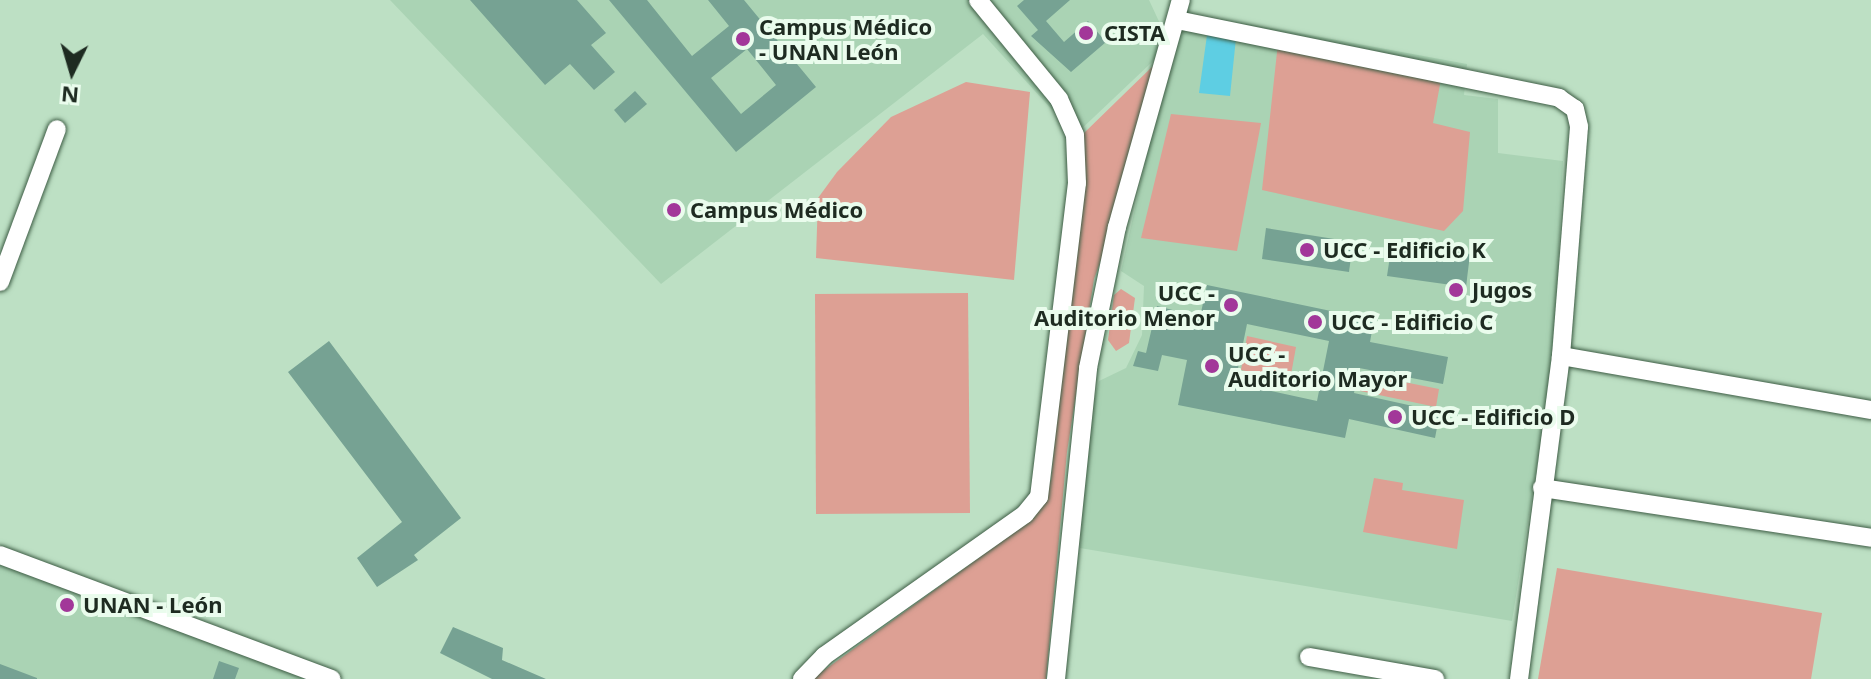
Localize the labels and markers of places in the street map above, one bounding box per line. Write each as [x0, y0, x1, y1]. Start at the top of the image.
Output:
place label: Campus Médico - UNAN León [759, 13, 932, 64]
place label: CISTA [1104, 20, 1165, 46]
marker: CISTA [1075, 22, 1097, 44]
marker: Campus Médico - UNAN León [734, 30, 752, 48]
place label: Campus Médico [690, 197, 863, 223]
marker: Campus Médico [665, 201, 683, 219]
place label: UCC - Edificio K [1323, 237, 1486, 263]
marker: UCC - Edificio K [1298, 241, 1316, 259]
place label: Jugos [1472, 277, 1532, 303]
place label: UCC - Auditorio Menor [1034, 279, 1215, 330]
marker: Jugos [1447, 281, 1465, 299]
marker: UCC - Auditorio Menor [1222, 296, 1240, 314]
place label: UCC - Edificio C [1331, 309, 1493, 335]
marker: UCC - Edificio C [1306, 313, 1324, 331]
place label: UCC - Auditorio Mayor [1228, 340, 1407, 392]
marker: UCC - Auditorio Mayor [1203, 357, 1221, 375]
place label: UCC - Edificio D [1411, 404, 1575, 430]
marker: UCC - Edificio D [1386, 408, 1404, 426]
place label: UNAN - León [83, 592, 223, 618]
marker: UNAN - León [58, 596, 76, 614]

